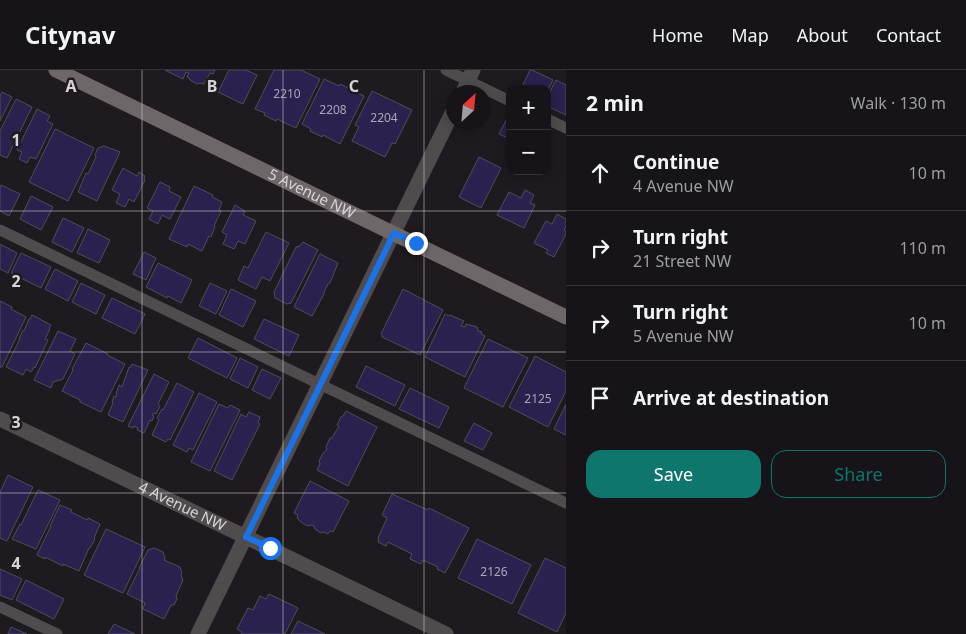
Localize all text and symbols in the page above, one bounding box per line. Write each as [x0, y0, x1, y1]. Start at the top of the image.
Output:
text: Citynav [25, 18, 115, 51]
text: Home [652, 23, 703, 47]
text: Map [731, 23, 769, 47]
text: About [797, 23, 848, 47]
text: Contact [876, 23, 941, 47]
text: A [65, 75, 77, 97]
text: B [207, 75, 217, 97]
text: C [349, 75, 359, 97]
house number: 2210 [273, 85, 301, 102]
north arrow [446, 85, 491, 130]
map controls [506, 85, 551, 175]
button: + [506, 85, 551, 130]
text: 2 min [586, 89, 644, 117]
text: Walk · 130 m [851, 92, 946, 114]
house number: 2208 [319, 101, 347, 118]
house number: 2204 [370, 109, 398, 126]
text: 1 [11, 129, 21, 151]
button: − [506, 130, 551, 175]
text: Continue [633, 149, 719, 175]
icon: ahead [586, 159, 614, 187]
text: 10 m [909, 162, 946, 184]
street label: 5 Avenue NW [265, 163, 359, 223]
text: 4 Avenue NW [633, 175, 734, 197]
text: Turn right [633, 224, 728, 250]
route end [405, 232, 428, 255]
icon: right [586, 234, 614, 262]
text: 110 m [899, 237, 946, 259]
text: 21 Street NW [633, 250, 731, 272]
text: 2 [11, 270, 21, 292]
text: Turn right [633, 299, 728, 325]
icon: right [586, 309, 614, 337]
text: 10 m [909, 312, 946, 334]
text: 5 Avenue NW [633, 325, 734, 347]
icon: arrive [586, 384, 614, 412]
text: Arrive at destination [633, 385, 829, 411]
house number: 2125 [524, 390, 552, 407]
text: 3 [11, 411, 21, 433]
button: Save [586, 450, 761, 498]
button: Share [771, 450, 946, 498]
street label: 4 Avenue NW [136, 476, 230, 535]
route start [259, 537, 282, 560]
text: 4 [11, 552, 21, 574]
house number: 2126 [480, 563, 508, 580]

